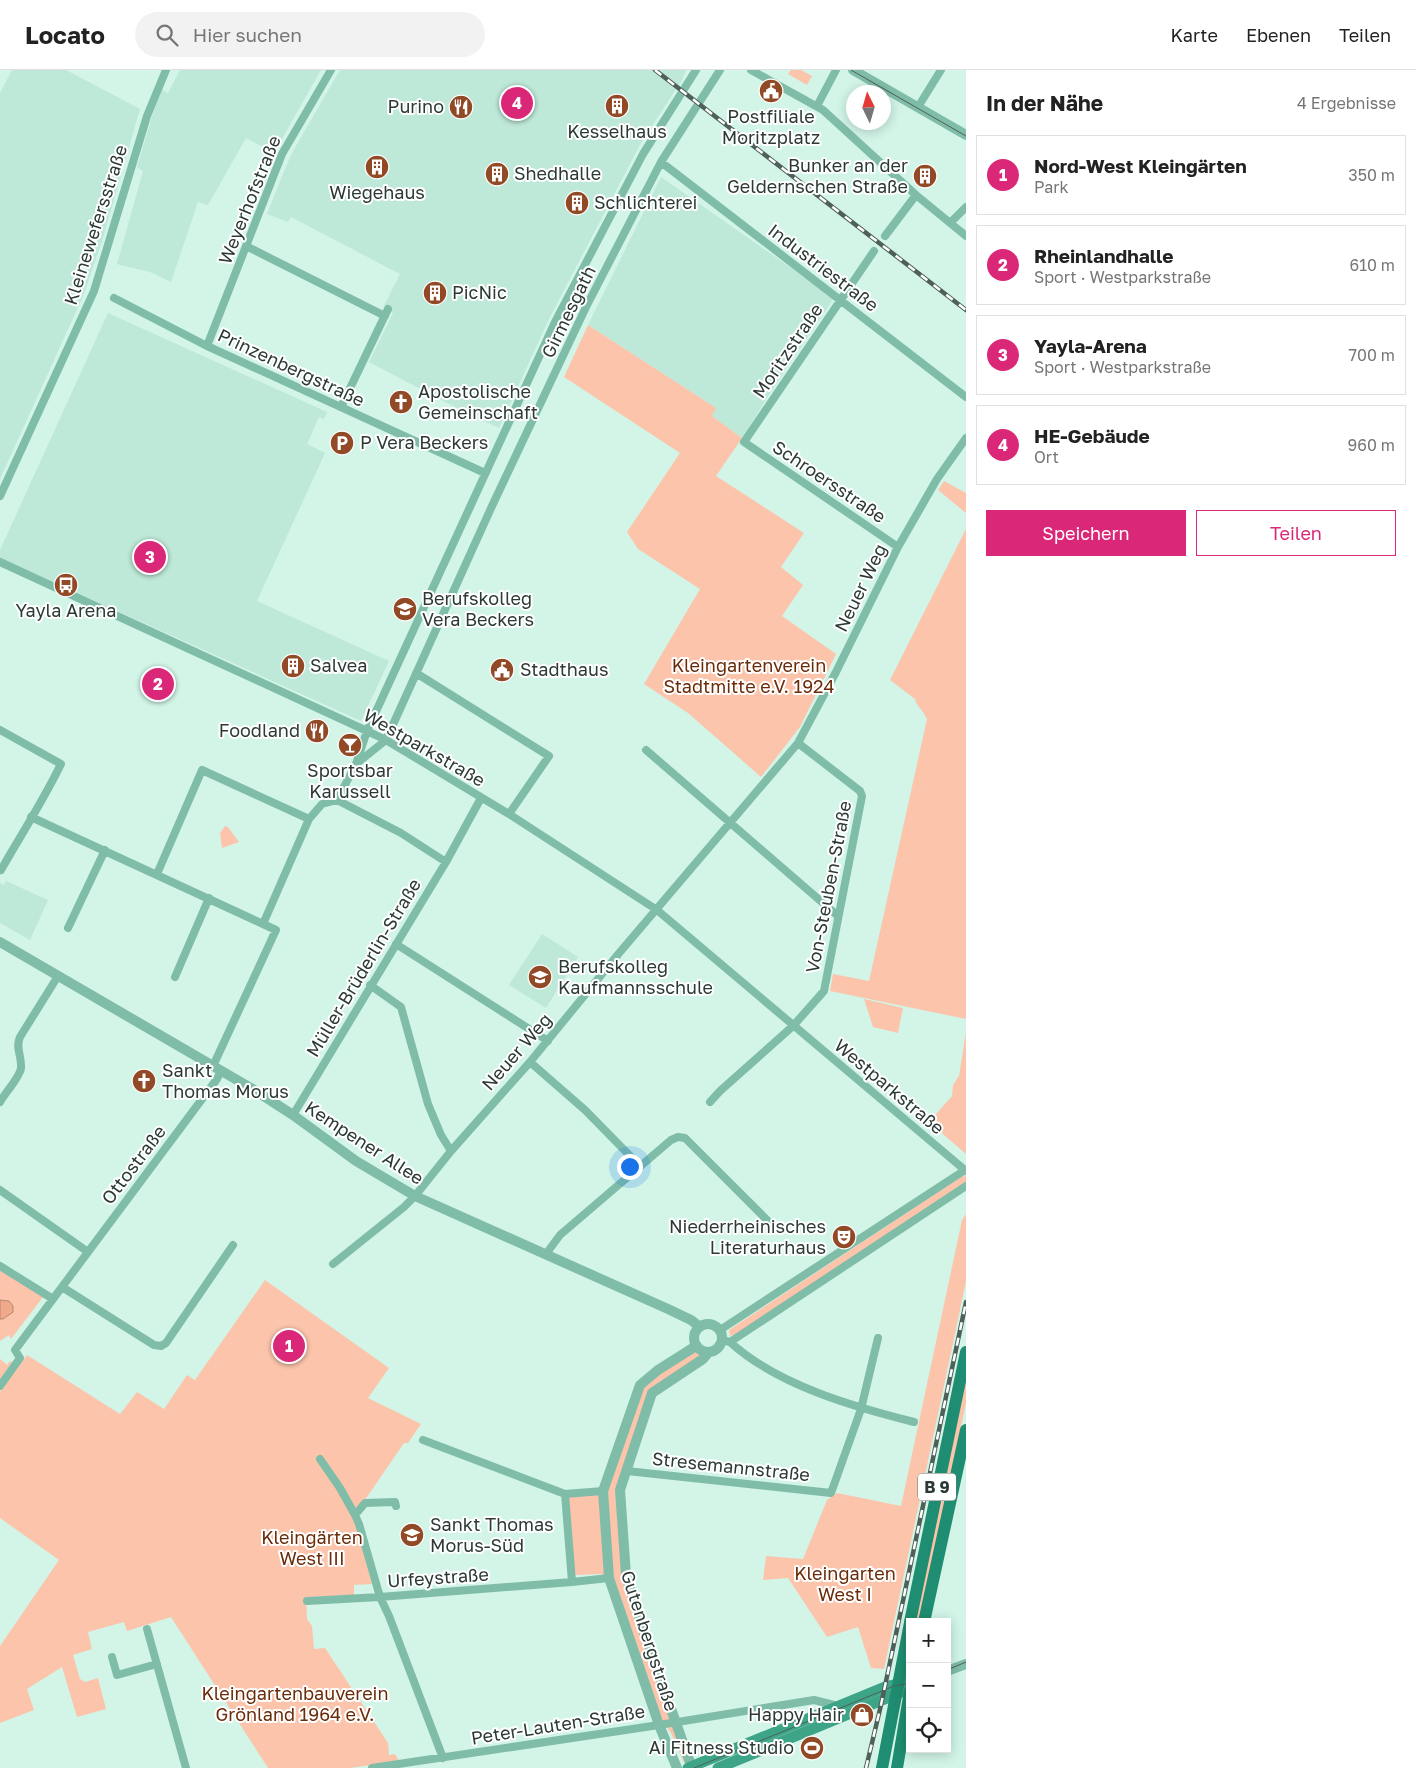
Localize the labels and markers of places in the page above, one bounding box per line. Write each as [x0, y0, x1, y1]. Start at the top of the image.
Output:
public building icon: Postfiliale Moritzplatz [758, 78, 784, 104]
pin: 4 [501, 84, 533, 122]
building icon: Kesselhaus [604, 93, 630, 119]
restaurant icon: Purino [448, 94, 474, 120]
place label: Purino [388, 95, 444, 117]
place label: Postfiliale Moritzplatz [722, 105, 820, 148]
place label: Kesselhaus [567, 120, 667, 142]
building icon: Wiegehaus [364, 154, 390, 180]
place label: Bunker an der Geldernschen Straße [727, 154, 908, 197]
building icon: Shedhalle [484, 161, 510, 187]
place label: Shedhalle [514, 162, 601, 184]
building icon: Bunker an der Geldernschen Straße [912, 163, 938, 189]
place label: Wiegehaus [329, 181, 425, 203]
building icon: Schlichterei [564, 190, 590, 216]
place label: Schlichterei [594, 191, 697, 213]
building icon: PicNic [422, 280, 448, 306]
place label: PicNic [452, 281, 507, 303]
place label: Apostolische Gemeinschaft [418, 380, 538, 423]
church icon: Apostolische Gemeinschaft [388, 389, 414, 415]
parking icon: P Vera Beckers [329, 430, 355, 456]
place label: P Vera Beckers [360, 431, 488, 453]
pin: 3 [134, 538, 166, 576]
bus stop icon: Yayla Arena [53, 572, 79, 598]
place label: Berufskolleg Vera Beckers [422, 587, 534, 630]
school or university icon: Berufskolleg Vera Beckers [392, 596, 418, 622]
place label: Yayla Arena [16, 599, 116, 621]
building icon: Salvea [280, 653, 306, 679]
place label: Salvea [310, 654, 367, 676]
public building icon: Stadthaus [489, 657, 515, 683]
place label: Stadthaus [520, 658, 608, 680]
pin: 2 [142, 665, 174, 703]
restaurant icon: Foodland [304, 718, 330, 744]
place label: Foodland [219, 719, 300, 741]
bar icon: Sportsbar Karussell [337, 732, 363, 758]
place label: Sportsbar Karussell [307, 759, 393, 802]
place label: Berufskolleg Kaufmannsschule [558, 955, 713, 998]
school or university icon: Berufskolleg Kaufmannsschule [527, 964, 553, 990]
place label: Sankt Thomas Morus [162, 1059, 289, 1102]
church icon: Sankt Thomas Morus [131, 1068, 157, 1094]
place label: Niederrheinisches Literaturhaus [669, 1215, 826, 1258]
theatre icon: Niederrheinisches Literaturhaus [831, 1224, 857, 1250]
pin: 1 [273, 1327, 305, 1365]
place label: Sankt Thomas Morus-Süd [430, 1513, 554, 1556]
school or university icon: Sankt Thomas Morus-Süd [399, 1522, 425, 1548]
shop icon: Happy Hair [849, 1702, 875, 1728]
place label: Happy Hair [748, 1703, 844, 1725]
sports icon: Ai Fitness Studio [799, 1735, 825, 1761]
place label: Ai Fitness Studio [649, 1736, 794, 1758]

